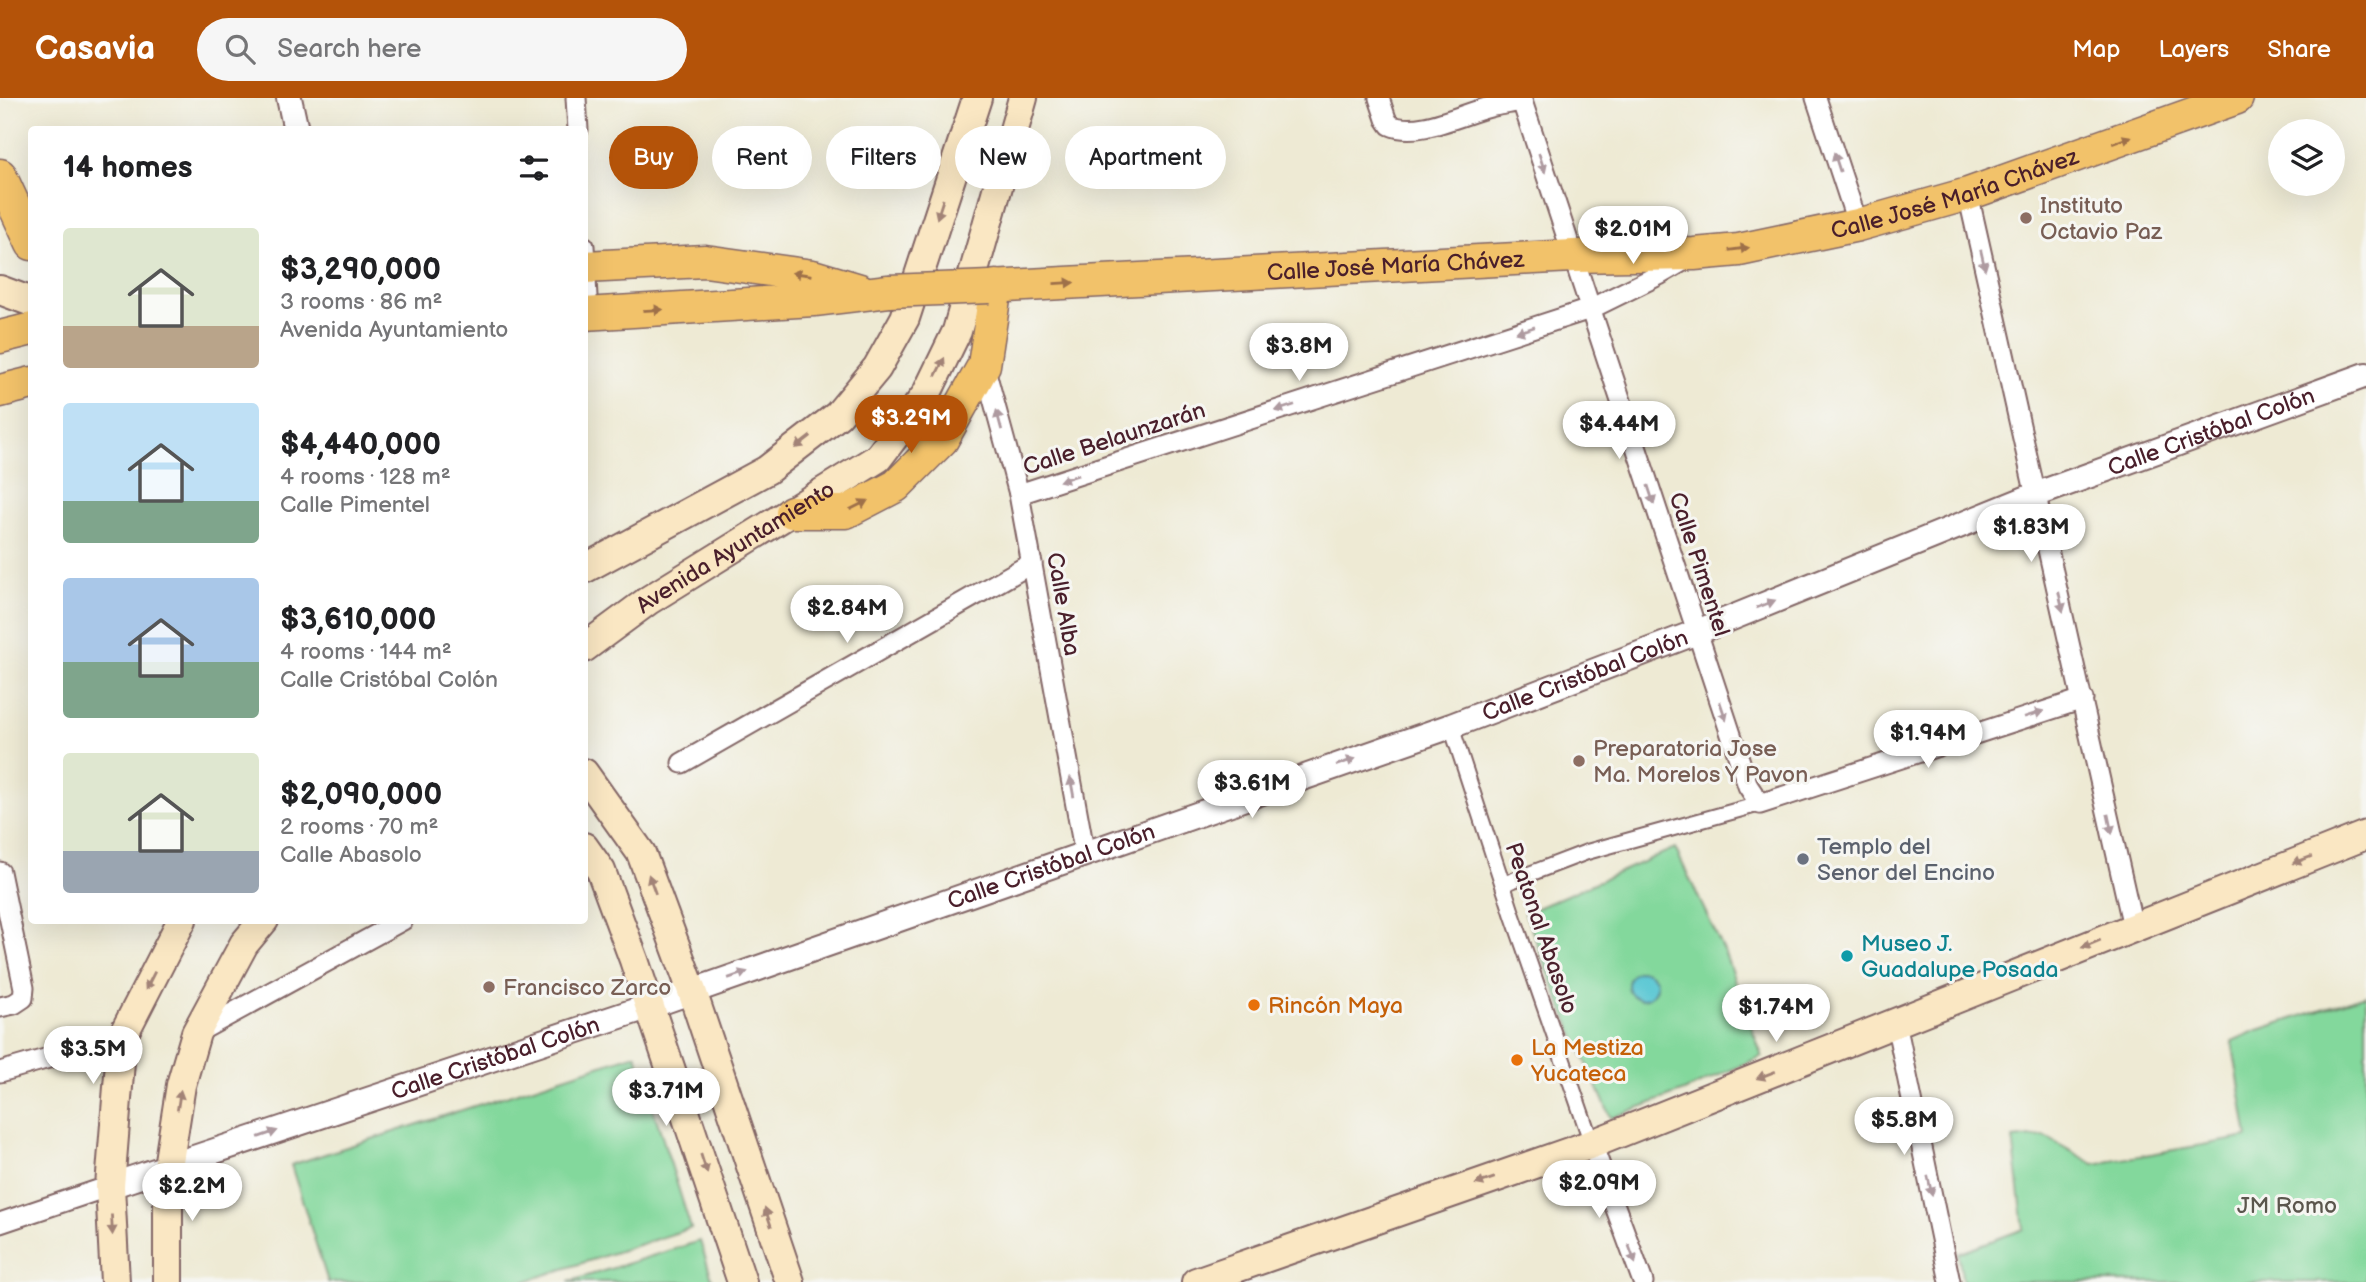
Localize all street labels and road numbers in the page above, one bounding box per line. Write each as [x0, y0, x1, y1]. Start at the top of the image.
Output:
street label: Calle José María Chávez [1828, 142, 2083, 245]
street label: Calle José María Chávez [1266, 246, 1526, 287]
street label: Calle Cristóbal Colón [2104, 382, 2319, 482]
street label: Calle Belaunzarán [1020, 396, 1209, 482]
street label: Avenida Ayuntamiento [631, 475, 840, 620]
street label: Calle Pimentel [1663, 489, 1736, 640]
street label: Calle Alba [1040, 550, 1086, 658]
street label: Calle Cristóbal Colón [1478, 624, 1692, 728]
street label: Calle Cristóbal Colón [944, 818, 1159, 916]
street label: Peatonal Abasolo [1499, 839, 1584, 1018]
street label: Calle Cristóbal Colón [388, 1011, 603, 1106]

